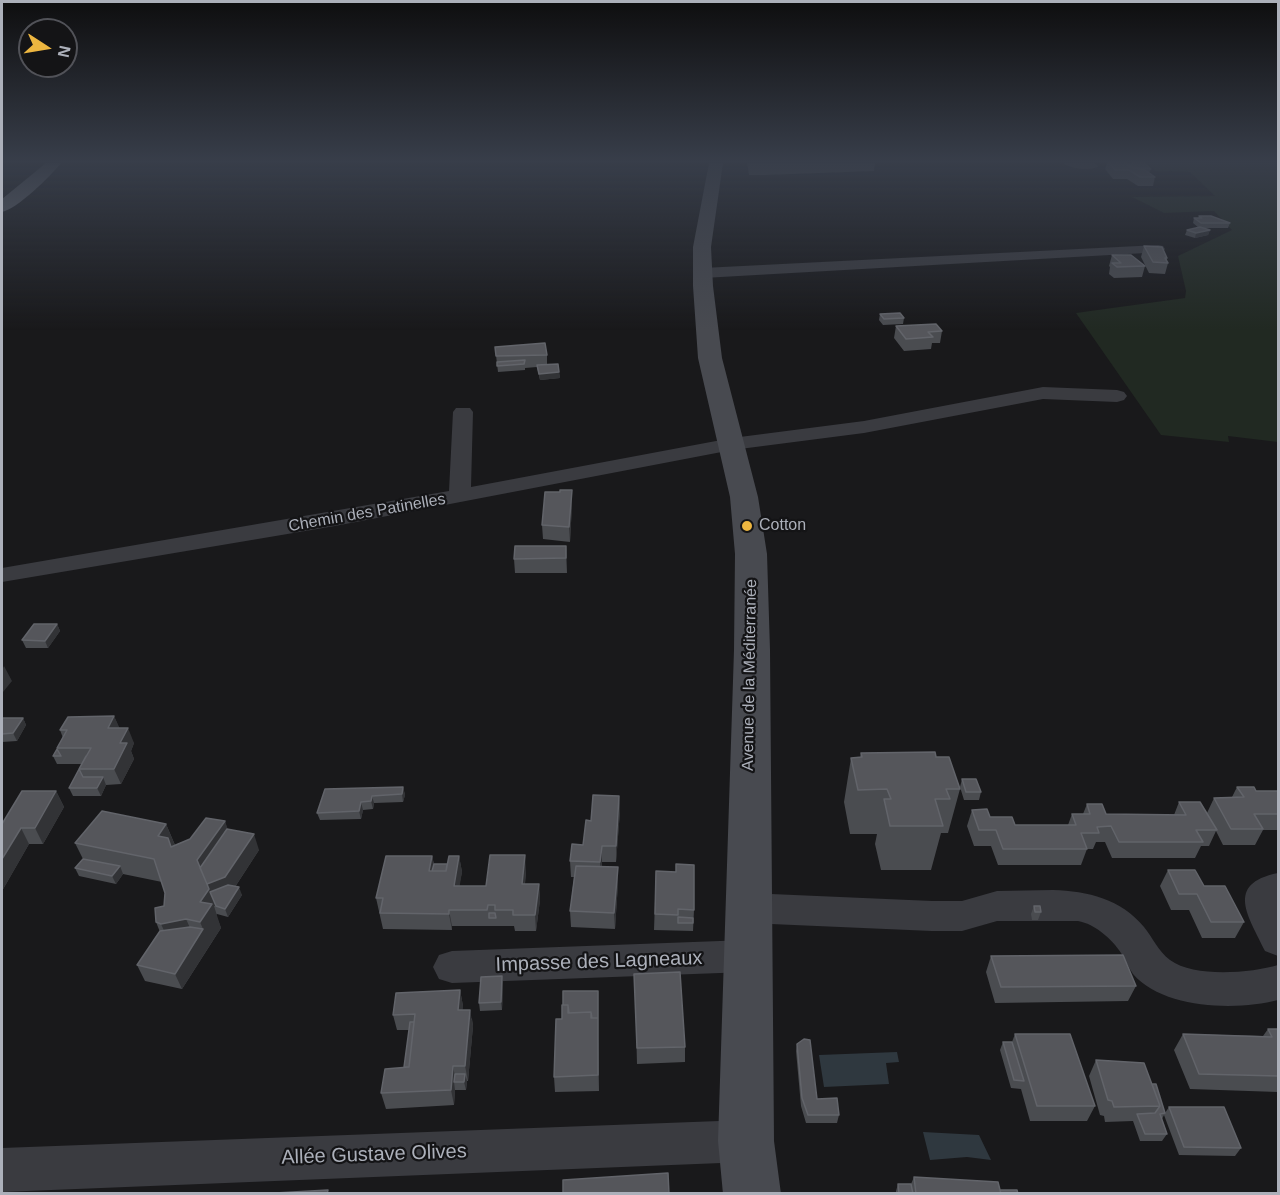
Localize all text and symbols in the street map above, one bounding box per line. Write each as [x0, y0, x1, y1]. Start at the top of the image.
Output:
north arrow [18, 18, 78, 78]
text: N [55, 44, 74, 59]
street label: Chemin des Patinelles [287, 490, 447, 536]
place label: Cotton [759, 516, 806, 536]
marker: Cotton [740, 519, 754, 533]
street label: Avenue de la Méditerranée [739, 579, 761, 771]
street label: Impasse des Lagneaux [495, 946, 703, 978]
street label: Allée Gustave Olives [281, 1140, 467, 1170]

